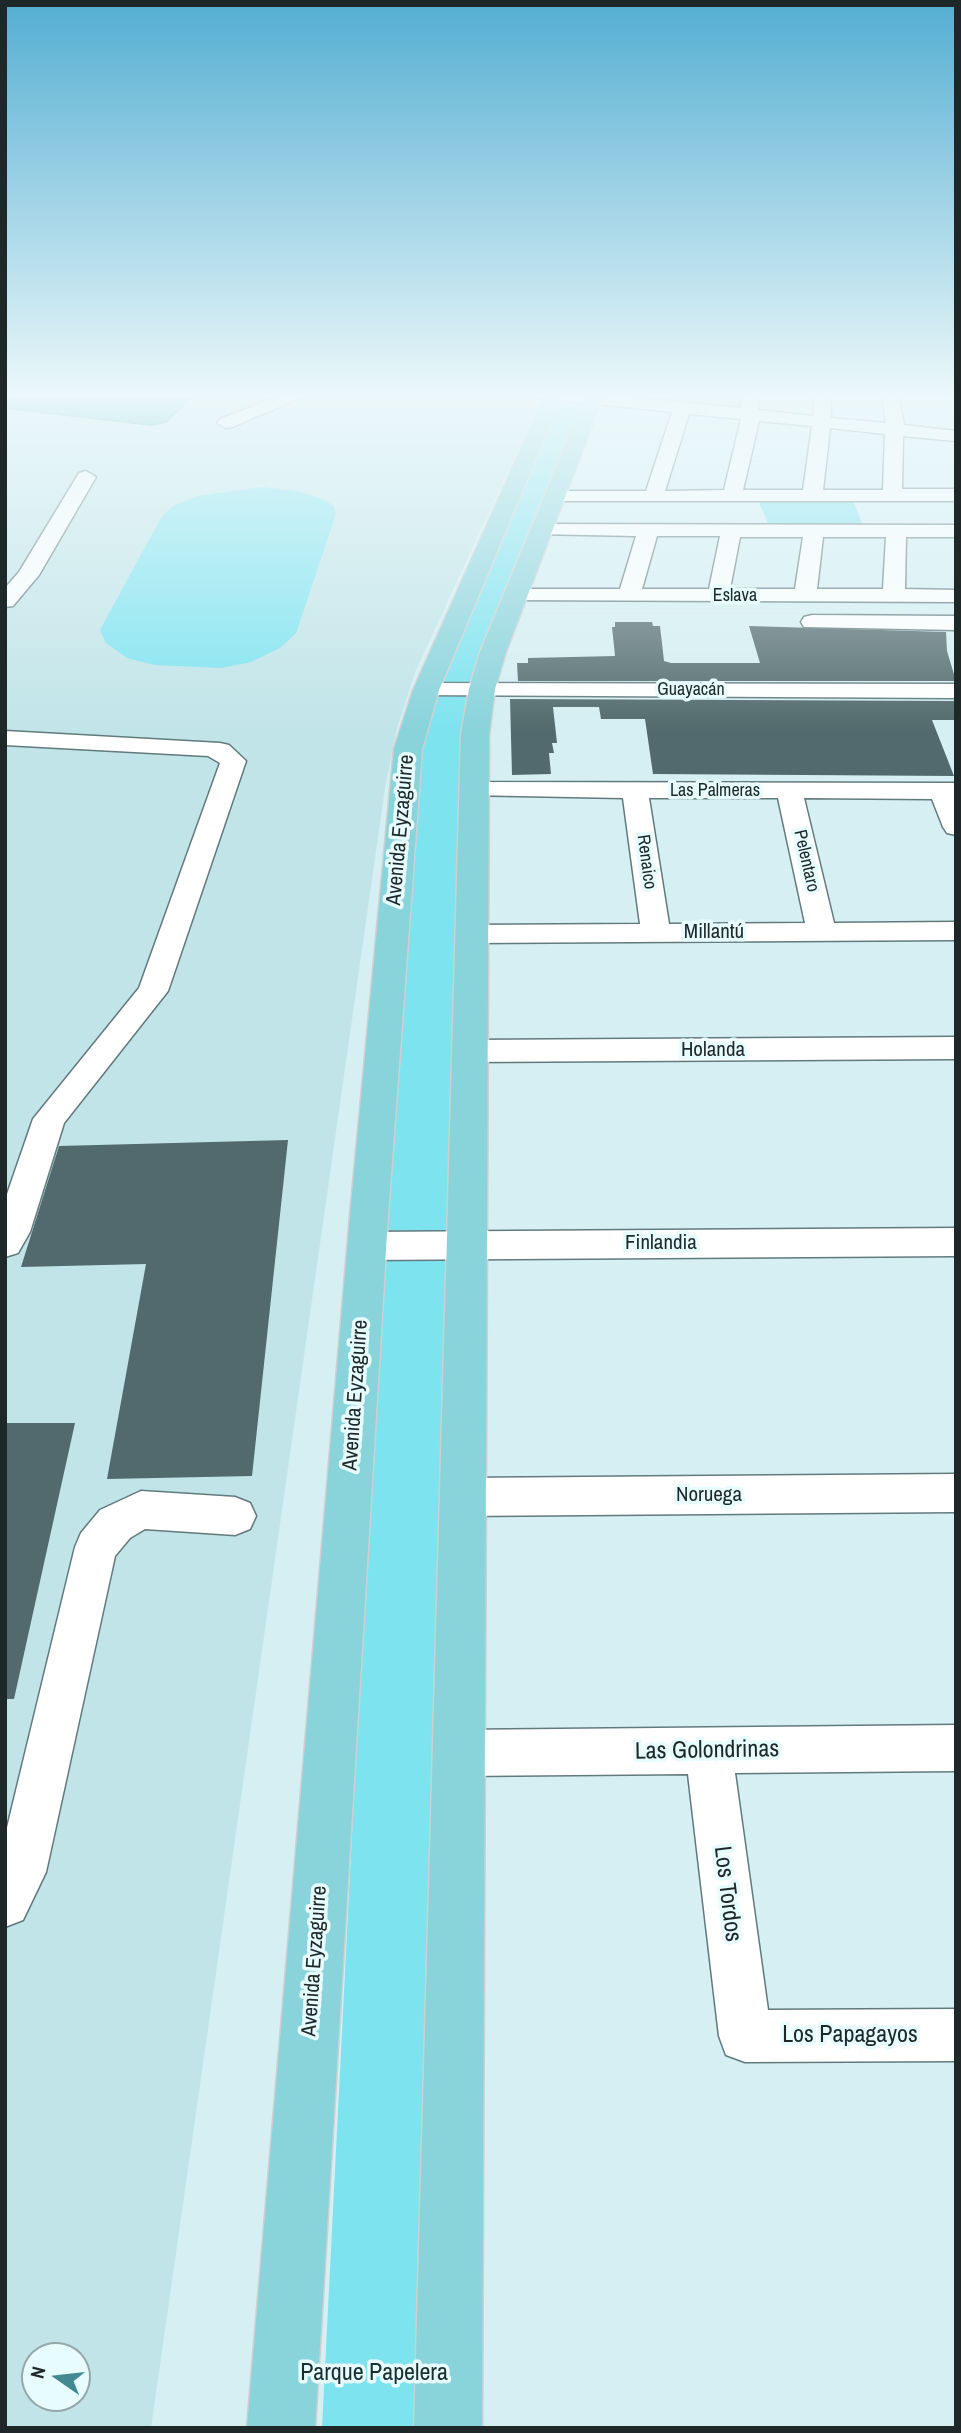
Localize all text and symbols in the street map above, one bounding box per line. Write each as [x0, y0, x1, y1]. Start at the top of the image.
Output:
street label: Eslava [713, 585, 757, 607]
street label: Guayacán [657, 679, 725, 701]
street label: Avenida Eyzaguirre [382, 754, 420, 906]
street label: Las Palmeras [670, 780, 760, 802]
street label: Pelentaro [788, 828, 824, 894]
street label: Renaico [631, 833, 661, 891]
street label: Millantú [684, 919, 744, 945]
street label: Holanda [681, 1037, 745, 1063]
street label: Finlandia [625, 1230, 697, 1256]
street label: Avenida Eyzaguirre [338, 1319, 374, 1471]
street label: Noruega [676, 1482, 742, 1508]
street label: Las Golondrinas [635, 1735, 779, 1767]
street label: Los Tordos [707, 1844, 747, 1944]
street label: Avenida Eyzaguirre [297, 1885, 333, 2037]
street label: Los Papagayos [782, 2022, 918, 2050]
north arrow [21, 2342, 91, 2412]
park label: Parque Papelera [300, 2360, 448, 2388]
text: N [24, 2364, 52, 2381]

